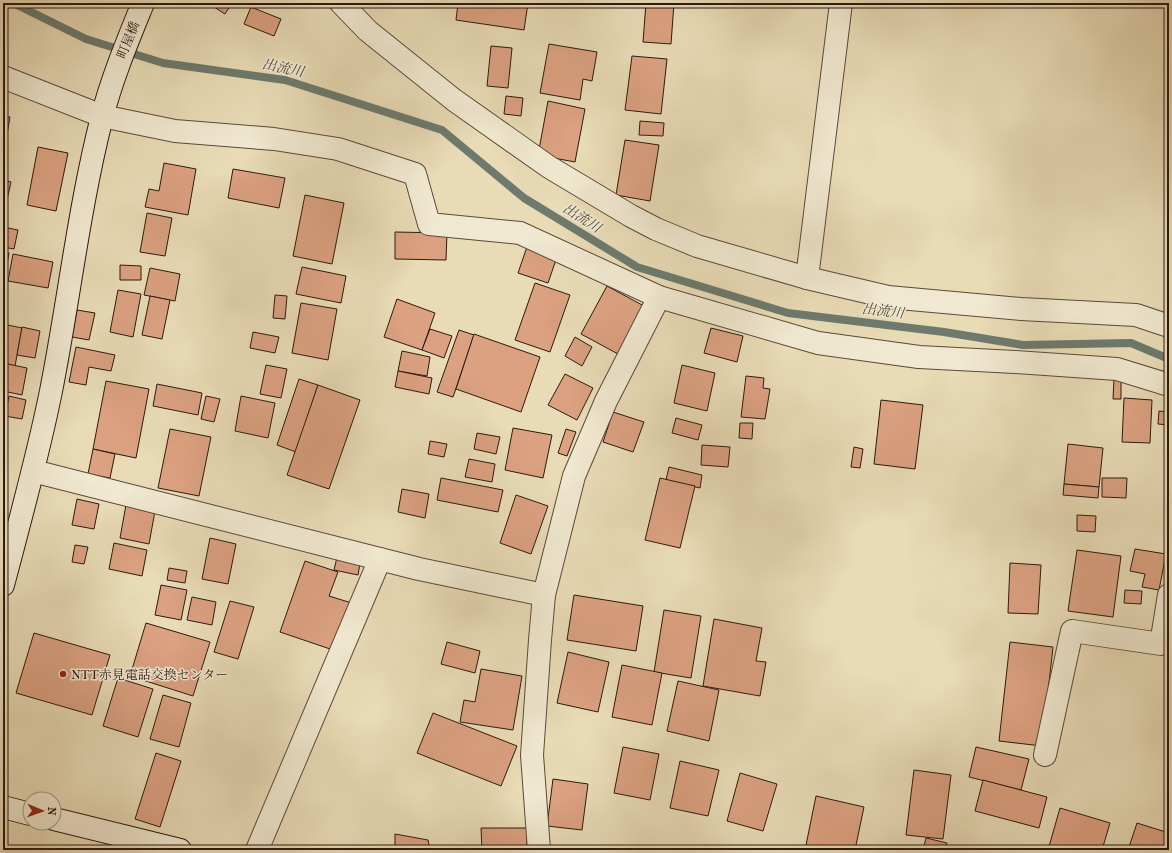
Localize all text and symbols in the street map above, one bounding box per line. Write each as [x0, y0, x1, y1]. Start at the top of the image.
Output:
street label: 町屋橋 [114, 19, 142, 61]
water label: 出流川 [261, 55, 307, 81]
water label: 出流川 [560, 200, 606, 237]
water label: 出流川 [861, 300, 907, 322]
place label: NTT赤見電話交換センター [71, 667, 228, 682]
marker: NTT赤見電話交換センター [58, 669, 68, 679]
north arrow [22, 791, 62, 831]
text: N [45, 807, 58, 816]

